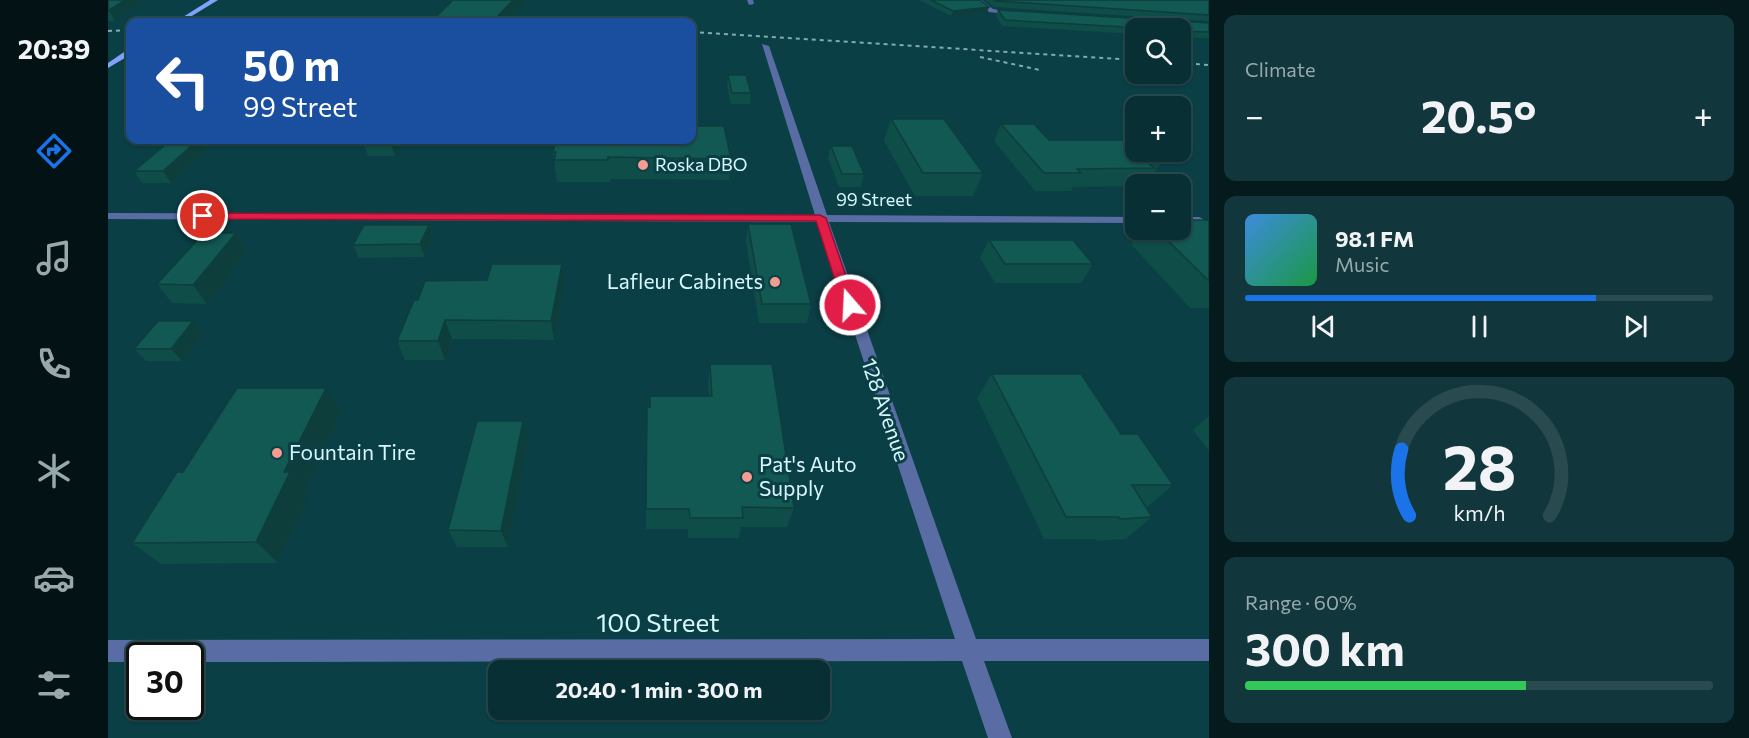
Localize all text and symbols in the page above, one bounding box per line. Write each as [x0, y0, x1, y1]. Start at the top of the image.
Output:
map controls [1125, 18, 1191, 240]
button: search [1125, 18, 1191, 84]
text: 20:39 [18, 32, 90, 65]
text: 50 m [243, 38, 340, 90]
icon: left [144, 42, 222, 120]
text: Climate [1245, 57, 1315, 81]
text: 20.5° [1421, 87, 1536, 142]
text: 99 Street [243, 90, 357, 123]
text: − [1245, 94, 1264, 135]
text: + [1694, 94, 1713, 135]
button: + [1125, 96, 1191, 162]
icon: directions [33, 130, 75, 172]
place label: Roska DBO [655, 153, 747, 175]
marker: Roska DBO [636, 158, 650, 172]
button: − [1125, 174, 1191, 240]
street label: 99 Street [836, 188, 912, 210]
pin [177, 190, 228, 241]
icon: arrive [186, 199, 219, 232]
text: 98.1 FM [1335, 225, 1414, 252]
icon: music [33, 237, 75, 279]
text: Music [1335, 252, 1389, 276]
place label: Lafleur Cabinets [607, 268, 763, 293]
position arrow [818, 273, 882, 337]
marker: Lafleur Cabinets [768, 275, 782, 289]
icon: previous [1307, 310, 1340, 343]
icon: pause [1463, 310, 1496, 343]
icon: next [1619, 310, 1652, 343]
icon: phone [33, 343, 75, 385]
street label: 128 Avenue [857, 355, 916, 464]
text: 28 [1442, 428, 1516, 504]
place label: Fountain Tire [289, 439, 416, 464]
marker: Fountain Tire [270, 446, 284, 460]
icon: climate [33, 450, 75, 492]
place label: Pat's Auto Supply [759, 451, 857, 500]
marker: Pat's Auto Supply [740, 470, 754, 484]
text: km/h [1453, 500, 1505, 526]
icon: car [33, 557, 75, 599]
text: Range · 60% [1245, 590, 1357, 614]
street label: 100 Street [596, 606, 720, 637]
text: 300 km [1245, 620, 1405, 675]
speed limit sign: 30 [126, 642, 204, 720]
icon: filters [33, 664, 75, 706]
text: 20:40 · 1 min · 300 m [555, 676, 763, 703]

